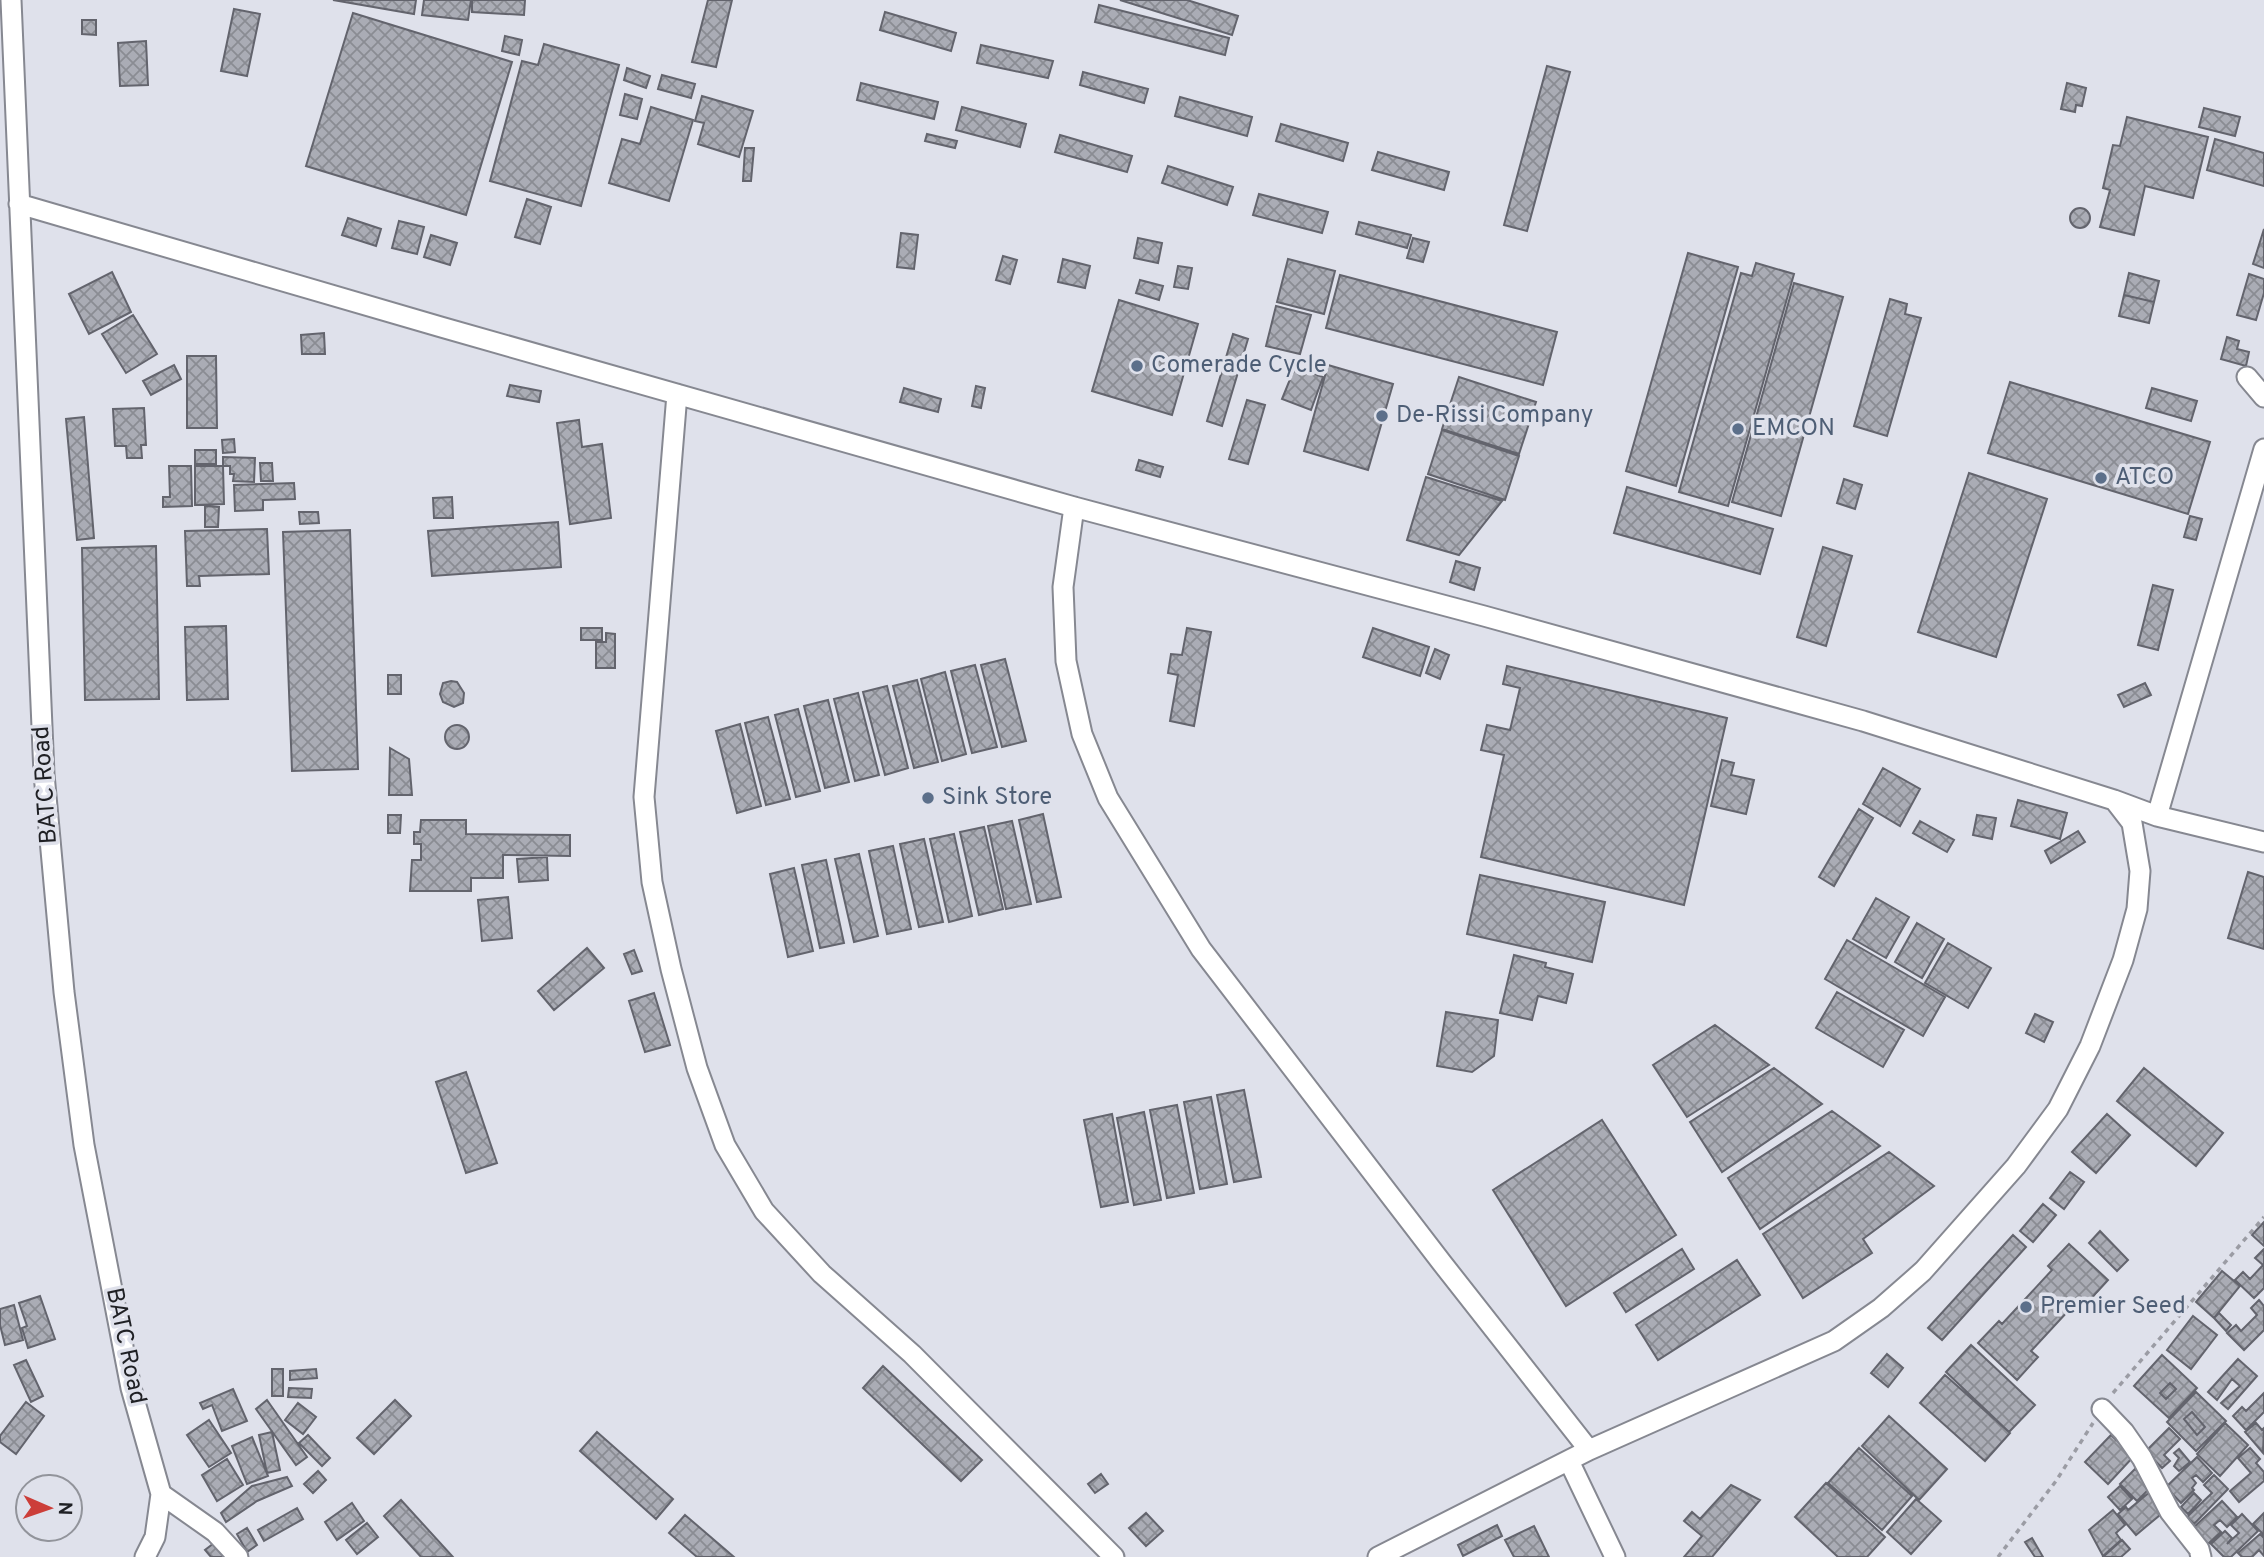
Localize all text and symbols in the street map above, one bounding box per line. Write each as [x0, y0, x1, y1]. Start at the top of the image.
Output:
place label: Comerade Cycle [1151, 351, 1327, 381]
marker: Comerade Cycle [1129, 358, 1145, 374]
place label: De-Rissi Company [1396, 401, 1593, 431]
marker: De-Rissi Company [1374, 408, 1390, 424]
place label: EMCON [1752, 414, 1835, 444]
marker: EMCON [1730, 421, 1746, 437]
place label: ATCO [2115, 463, 2174, 493]
marker: ATCO [2093, 470, 2109, 486]
street label: BATC Road [27, 725, 65, 845]
place label: Sink Store [942, 783, 1052, 813]
marker: Sink Store [920, 790, 936, 806]
street label: BATC Road [98, 1285, 152, 1407]
place label: Premier Seed [2040, 1292, 2186, 1322]
marker: Premier Seed [2018, 1299, 2034, 1315]
north arrow [14, 1473, 84, 1543]
text: N [52, 1501, 76, 1516]

